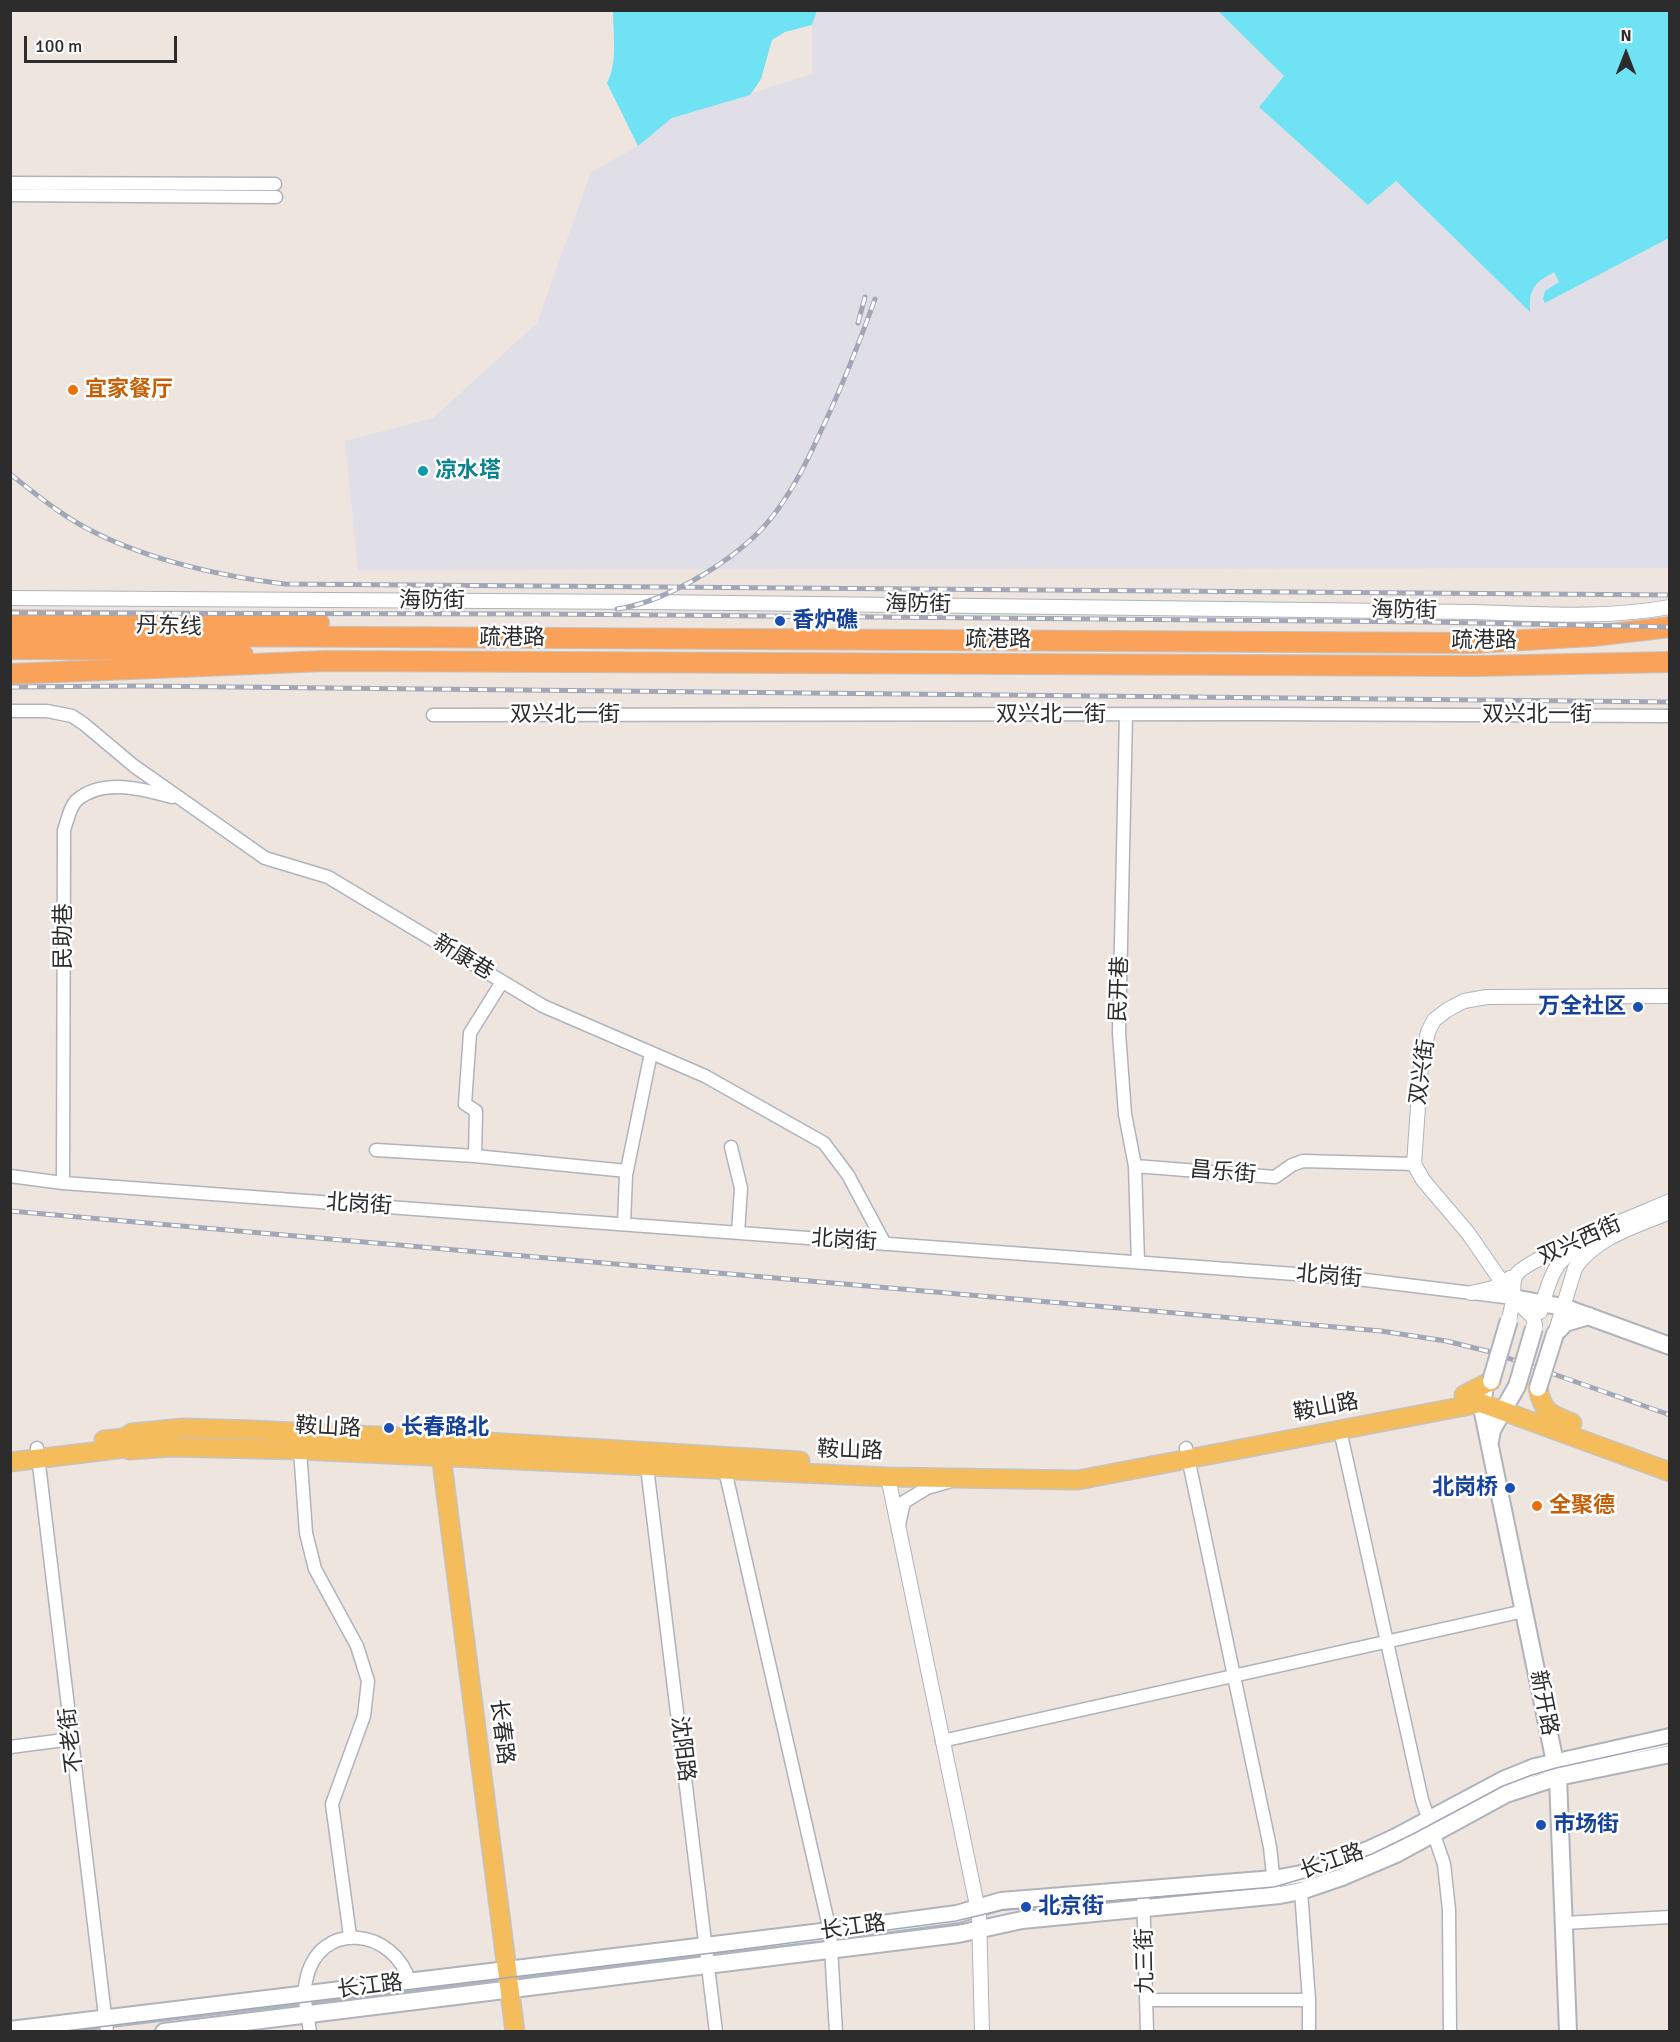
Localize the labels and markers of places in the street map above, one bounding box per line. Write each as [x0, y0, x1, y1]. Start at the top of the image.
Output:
place label: 宜家餐厅 [85, 377, 173, 403]
marker: 宜家餐厅 [66, 383, 80, 397]
place label: 凉水塔 [435, 458, 501, 484]
marker: 凉水塔 [416, 464, 430, 478]
place label: 香炉礁 [792, 608, 858, 634]
marker: 香炉礁 [773, 614, 787, 628]
place label: 万全社区 [1538, 994, 1626, 1020]
marker: 万全社区 [1631, 1000, 1645, 1014]
place label: 长春路北 [401, 1415, 489, 1441]
marker: 长春路北 [382, 1421, 396, 1435]
place label: 北岗桥 [1432, 1475, 1498, 1501]
marker: 北岗桥 [1503, 1481, 1517, 1495]
place label: 全聚德 [1549, 1493, 1615, 1519]
marker: 全聚德 [1530, 1499, 1544, 1513]
place label: 市场街 [1553, 1812, 1619, 1838]
marker: 市场街 [1534, 1818, 1548, 1832]
place label: 北京街 [1038, 1894, 1104, 1920]
marker: 北京街 [1019, 1900, 1033, 1914]

